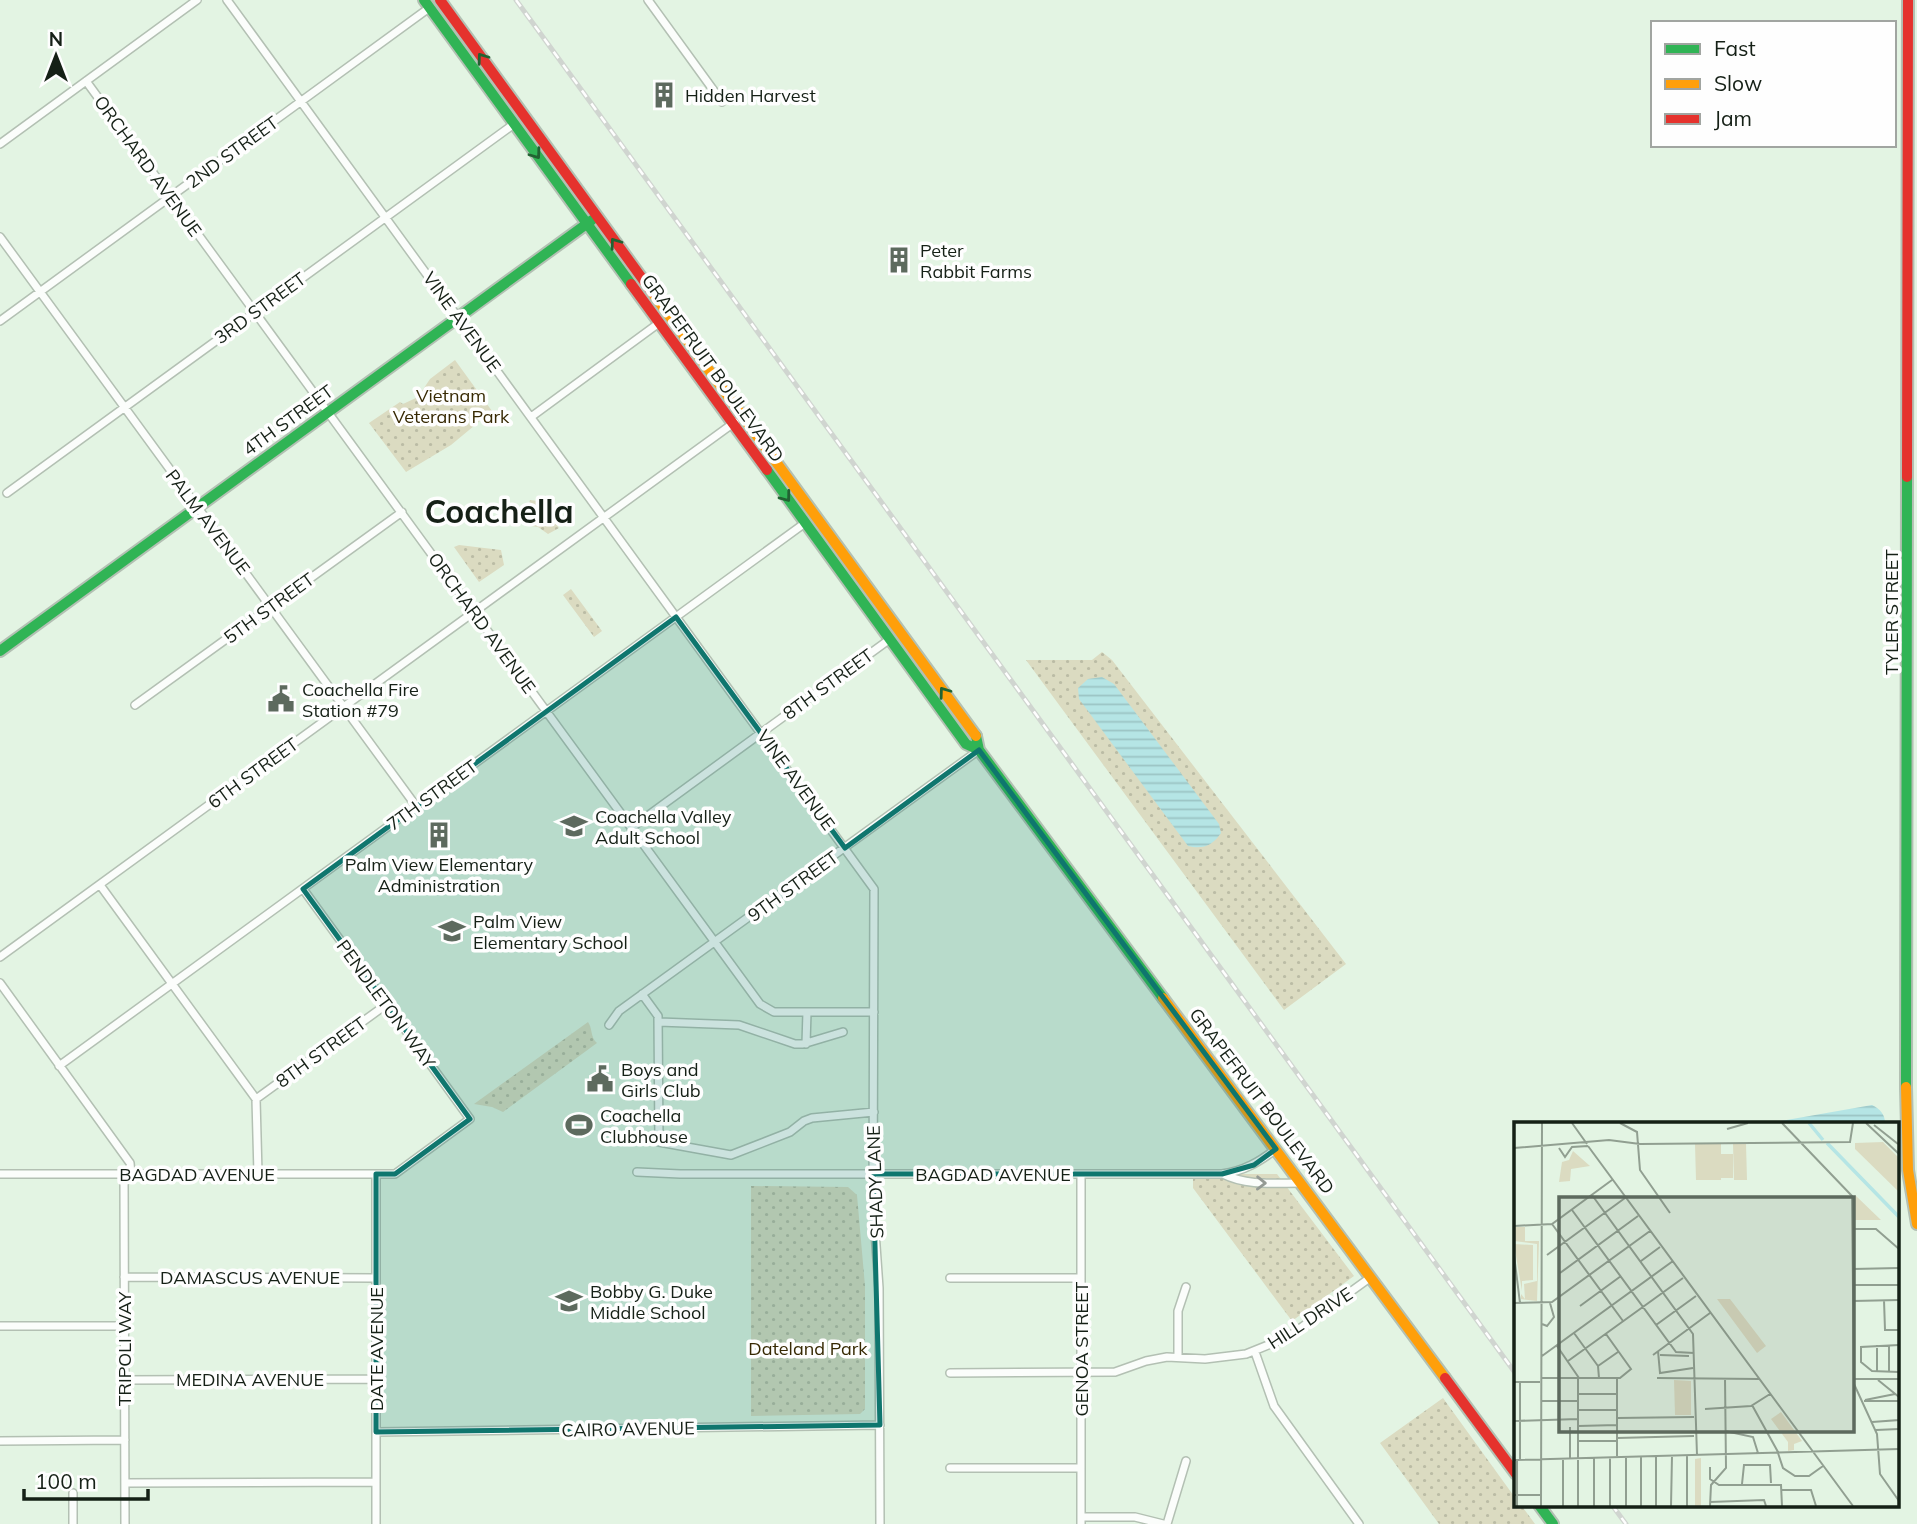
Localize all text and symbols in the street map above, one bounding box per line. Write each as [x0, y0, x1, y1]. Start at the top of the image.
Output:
north arrow [21, 21, 91, 91]
legend [1651, 21, 1896, 147]
text: N [49, 27, 63, 51]
text: Fast [1714, 35, 1756, 61]
one-way arrow [478, 53, 491, 66]
text: Slow [1714, 70, 1762, 96]
building icon: Hidden Harvest [649, 80, 679, 110]
place label: Hidden Harvest [685, 84, 816, 107]
street label: ORCHARD AVENUE [89, 91, 207, 241]
text: Jam [1714, 105, 1752, 131]
street label: 2ND STREET [181, 111, 283, 193]
one-way arrow [528, 146, 540, 159]
one-way arrow [611, 238, 623, 251]
place label: Peter Rabbit Farms [920, 239, 1032, 283]
building icon: Peter Rabbit Farms [884, 245, 914, 275]
street label: 3RD STREET [210, 267, 310, 349]
street label: VINE AVENUE [418, 267, 506, 377]
street label: GRAPEFRUIT BOULEVARD [637, 269, 789, 467]
street label: 4TH STREET [238, 379, 338, 461]
park label: Vietnam Veterans Park [393, 384, 510, 428]
street label: PALM AVENUE [161, 465, 255, 579]
one-way arrow [777, 489, 790, 502]
district label: Coachella [424, 491, 574, 531]
street label: ORCHARD AVENUE [423, 548, 541, 698]
street label: TYLER STREET [1880, 549, 1903, 675]
street label: 5TH STREET [219, 567, 319, 649]
street label: 8TH STREET [778, 643, 878, 725]
place label: Coachella Fire Station #79 [302, 678, 419, 722]
public building icon: Coachella Fire Station #79 [266, 684, 296, 714]
one-way arrow [940, 687, 952, 700]
street label: VINE AVENUE [752, 725, 840, 835]
street label: 6TH STREET [203, 732, 303, 814]
street label: 7TH STREET [382, 754, 482, 836]
place label: Coachella Valley Adult School [595, 805, 732, 849]
school or university icon: Coachella Valley Adult School [559, 811, 589, 841]
building icon: Palm View Elementary Administration [424, 820, 454, 850]
street label: 9TH STREET [743, 845, 843, 927]
place label: Palm View Elementary Administration [345, 853, 534, 897]
place label: Palm View Elementary School [473, 910, 628, 954]
school or university icon: Palm View Elementary School [437, 916, 467, 946]
street label: PENDLETON WAY [332, 935, 441, 1074]
street label: GRAPEFRUIT BOULEVARD [1184, 1003, 1340, 1199]
street label: 8TH STREET [271, 1011, 371, 1093]
place label: Boys and Girls Club [621, 1058, 701, 1102]
public building icon: Boys and Girls Club [585, 1064, 615, 1094]
place label: Coachella Clubhouse [600, 1104, 688, 1148]
sports icon: Coachella Clubhouse [564, 1110, 594, 1140]
inset map [1514, 1122, 1899, 1506]
street label: SHADY LANE [862, 1125, 888, 1239]
street label: BAGDAD AVENUE [119, 1163, 275, 1186]
street label: BAGDAD AVENUE [915, 1163, 1071, 1186]
one-way arrow [1256, 1175, 1267, 1190]
street label: DAMASCUS AVENUE [160, 1266, 340, 1289]
place label: Bobby G. Duke Middle School [590, 1280, 713, 1324]
street label: GENOA STREET [1070, 1281, 1093, 1416]
street label: HILL DRIVE [1263, 1282, 1357, 1354]
school or university icon: Bobby G. Duke Middle School [554, 1286, 584, 1316]
street label: DATE AVENUE [365, 1287, 388, 1411]
street label: TRIPOLI WAY [113, 1291, 136, 1406]
park label: Dateland Park [748, 1337, 868, 1360]
street label: MEDINA AVENUE [176, 1368, 324, 1391]
street label: CAIRO AVENUE [561, 1416, 695, 1442]
scale bar [24, 1458, 149, 1502]
text: 100 m [35, 1468, 97, 1494]

